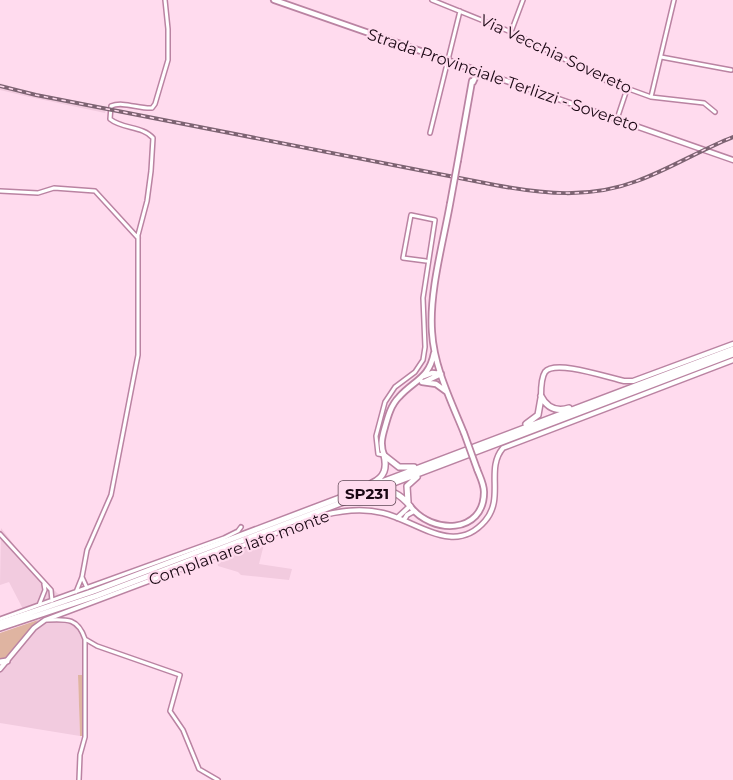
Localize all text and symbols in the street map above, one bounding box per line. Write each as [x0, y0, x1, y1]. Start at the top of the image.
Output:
street label: Via Vecchia Sovereto [477, 11, 635, 97]
street label: Strada Provinciale Terlizzi - Sovereto [365, 25, 641, 135]
road number: SP231 [338, 481, 395, 505]
street label: Complanare lato monte [146, 506, 332, 590]

